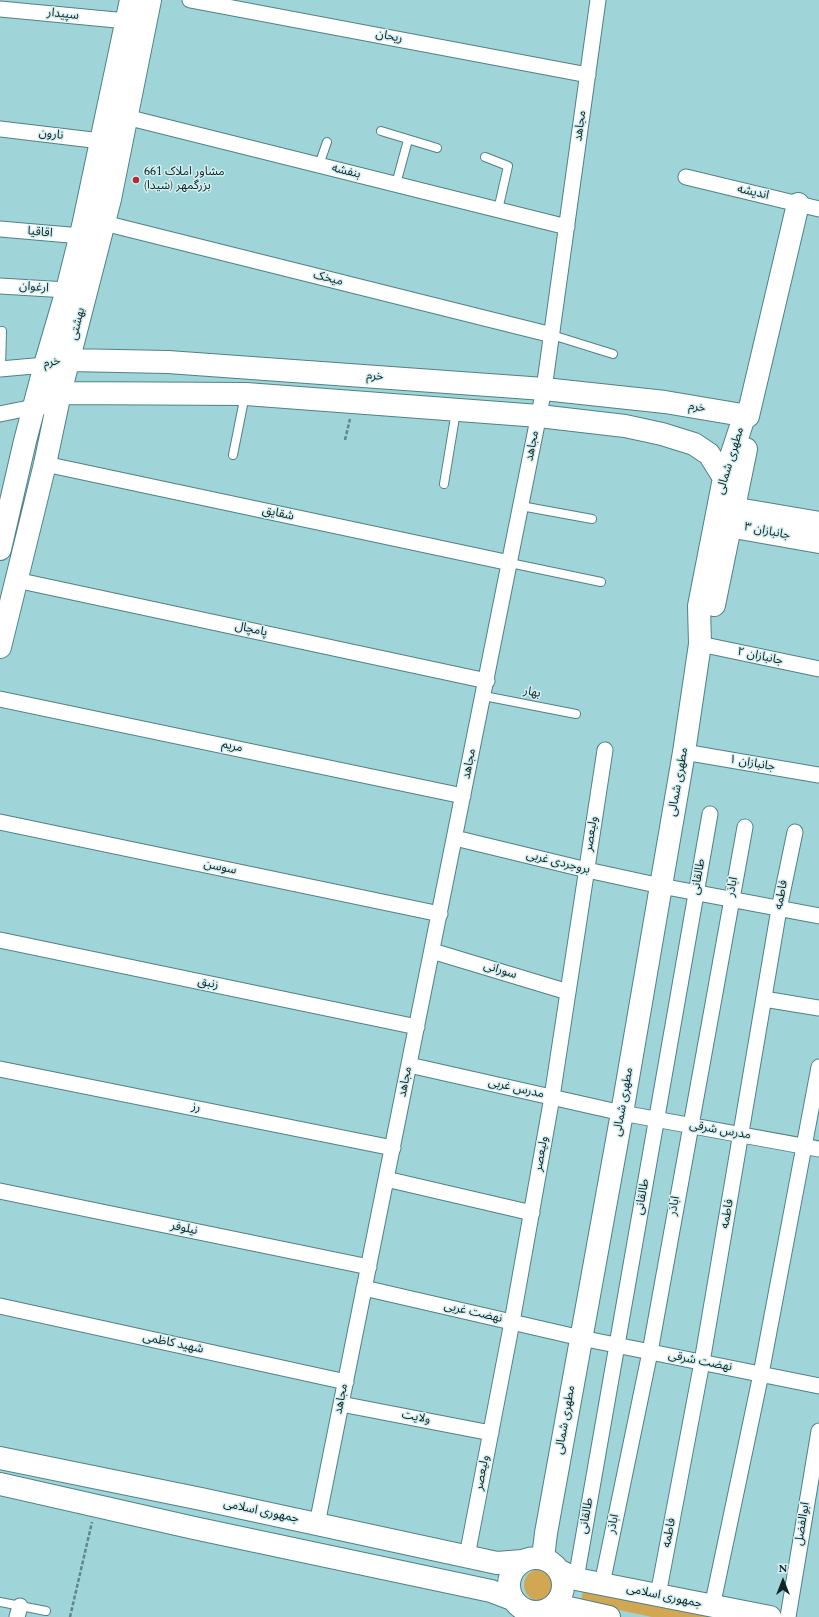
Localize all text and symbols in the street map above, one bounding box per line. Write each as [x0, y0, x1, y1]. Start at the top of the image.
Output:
street label: سپیدار [46, 6, 80, 24]
street label: ریحان [374, 27, 404, 47]
street label: مجاهد [572, 110, 590, 142]
street label: نارون [38, 126, 64, 144]
street label: بنفشه [330, 161, 362, 183]
place label: مشاور املاک 661 بزرگمهر (شیدا) [144, 166, 225, 194]
marker: مشاور املاک 661 بزرگمهر (شیدا) [131, 175, 141, 185]
street label: اندیشه [736, 182, 770, 204]
street label: اقاقیا [27, 225, 53, 241]
street label: میخک [312, 268, 344, 290]
street label: ارغوان [19, 280, 49, 296]
street label: بهشتی [67, 306, 89, 342]
street label: خرم [42, 354, 62, 372]
street label: خرم [366, 369, 384, 385]
street label: خرم [687, 400, 707, 416]
street label: مطهری شمالی [714, 426, 748, 496]
street label: مجاهد [523, 430, 543, 462]
street label: شقایق [261, 504, 295, 524]
street label: جانبازان ۳ [743, 521, 791, 543]
street label: پامچال [233, 620, 269, 640]
street label: جانبازان ۲ [736, 645, 784, 669]
street label: بهار [522, 684, 542, 702]
street label: مریم [220, 738, 244, 756]
street label: مطهری شمالی [666, 746, 692, 818]
street label: مجاهد [460, 748, 480, 780]
street label: جانبازان ۱ [728, 753, 776, 775]
street label: ولیعصر [582, 815, 602, 853]
street label: بروجردی غربی [525, 848, 591, 878]
street label: سوسن [202, 858, 238, 878]
street label: طالقانی [689, 858, 709, 896]
street label: اباذر [724, 876, 742, 898]
street label: فاطمه [772, 879, 792, 911]
street label: سورانی [482, 959, 518, 983]
street label: زنبق [196, 975, 220, 993]
street label: مجاهد [396, 1066, 416, 1098]
street label: مطهری شمالی [611, 1066, 637, 1138]
street label: مدرس غربی [487, 1076, 545, 1102]
street label: رز [190, 1100, 202, 1116]
street label: مدرس شرقی [688, 1119, 752, 1143]
street label: ولیعصر [532, 1135, 552, 1173]
street label: طالقانی [633, 1178, 653, 1216]
street label: اباذر [666, 1195, 684, 1217]
street label: فاطمه [718, 1198, 738, 1230]
street label: نیلوفر [169, 1219, 199, 1239]
street label: نهضت غربی [442, 1299, 504, 1327]
street label: شهید کاظمی [141, 1331, 205, 1357]
street label: نهضت شرقی [667, 1349, 733, 1375]
street label: مجاهد [332, 1383, 352, 1415]
street label: مطهری شمالی [553, 1384, 579, 1456]
street label: ولایت [400, 1408, 432, 1428]
street label: ولیعصر [473, 1454, 493, 1492]
street label: جمهوری اسلامی [222, 1497, 300, 1527]
street label: طالقانی [577, 1497, 597, 1535]
street label: ابوالفضل [792, 1501, 814, 1547]
street label: اباذر [605, 1513, 623, 1535]
street label: فاطمه [660, 1517, 680, 1549]
text: N [779, 1560, 787, 1577]
north arrow [763, 1561, 803, 1601]
street label: جمهوری اسلامی [625, 1582, 703, 1612]

